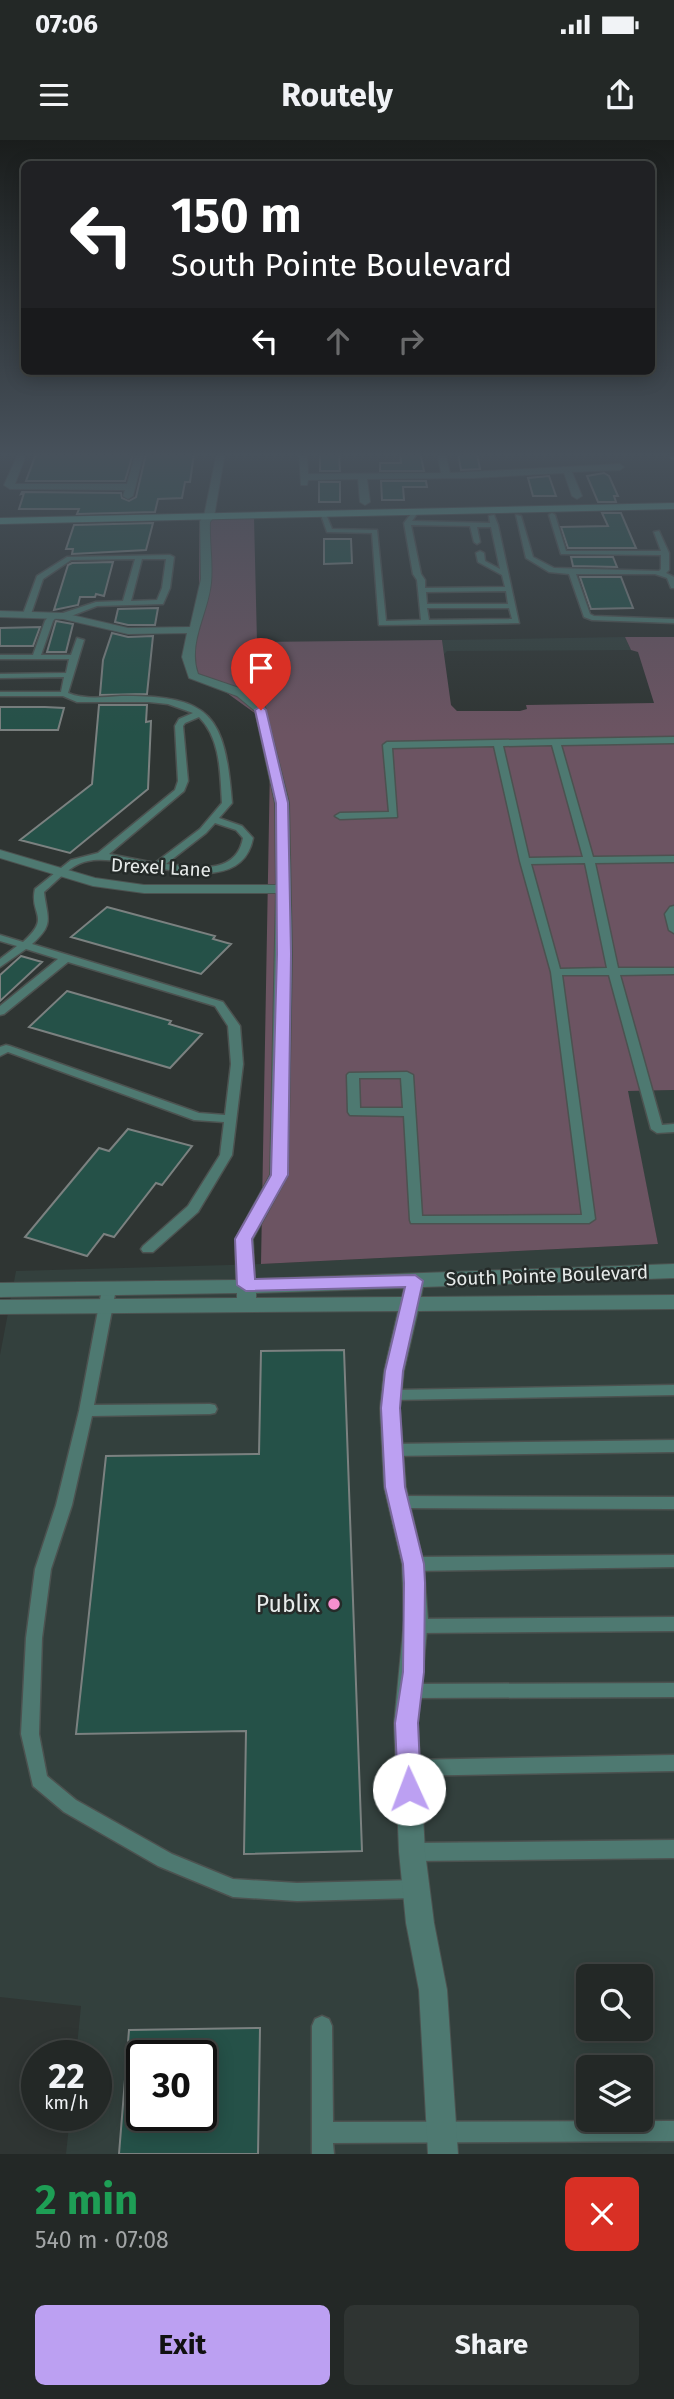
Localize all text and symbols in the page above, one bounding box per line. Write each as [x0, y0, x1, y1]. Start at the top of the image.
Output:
text: 07:06 [35, 9, 98, 40]
icon: menu [35, 76, 73, 114]
text: Routely [281, 76, 393, 114]
icon: share [601, 76, 639, 114]
text: 150 m [171, 186, 302, 245]
icon: left [56, 189, 147, 280]
text: South Pointe Boulevard [171, 246, 512, 284]
icon: left [246, 322, 284, 360]
icon: ahead [319, 322, 357, 360]
icon: right [392, 322, 430, 360]
pin [231, 638, 291, 710]
icon: arrive [242, 649, 280, 687]
street label: Drexel Lane [110, 853, 212, 882]
street label: South Pointe Boulevard [445, 1260, 649, 1291]
place label: Publix [256, 1590, 321, 1618]
marker: Publix [326, 1596, 342, 1612]
position arrow [372, 1752, 446, 1826]
map controls [576, 1964, 653, 2132]
button: search [576, 1964, 653, 2041]
speed limit sign: 30 [126, 2040, 217, 2131]
text: 22 [48, 2055, 85, 2097]
button: layers [576, 2055, 653, 2132]
text: km/h [44, 2092, 89, 2114]
text: 2 min [35, 2175, 138, 2225]
button: close [565, 2177, 639, 2251]
text: 540 m · 07:08 [35, 2226, 169, 2254]
button: Exit [35, 2305, 330, 2385]
button: Share [344, 2305, 639, 2385]

